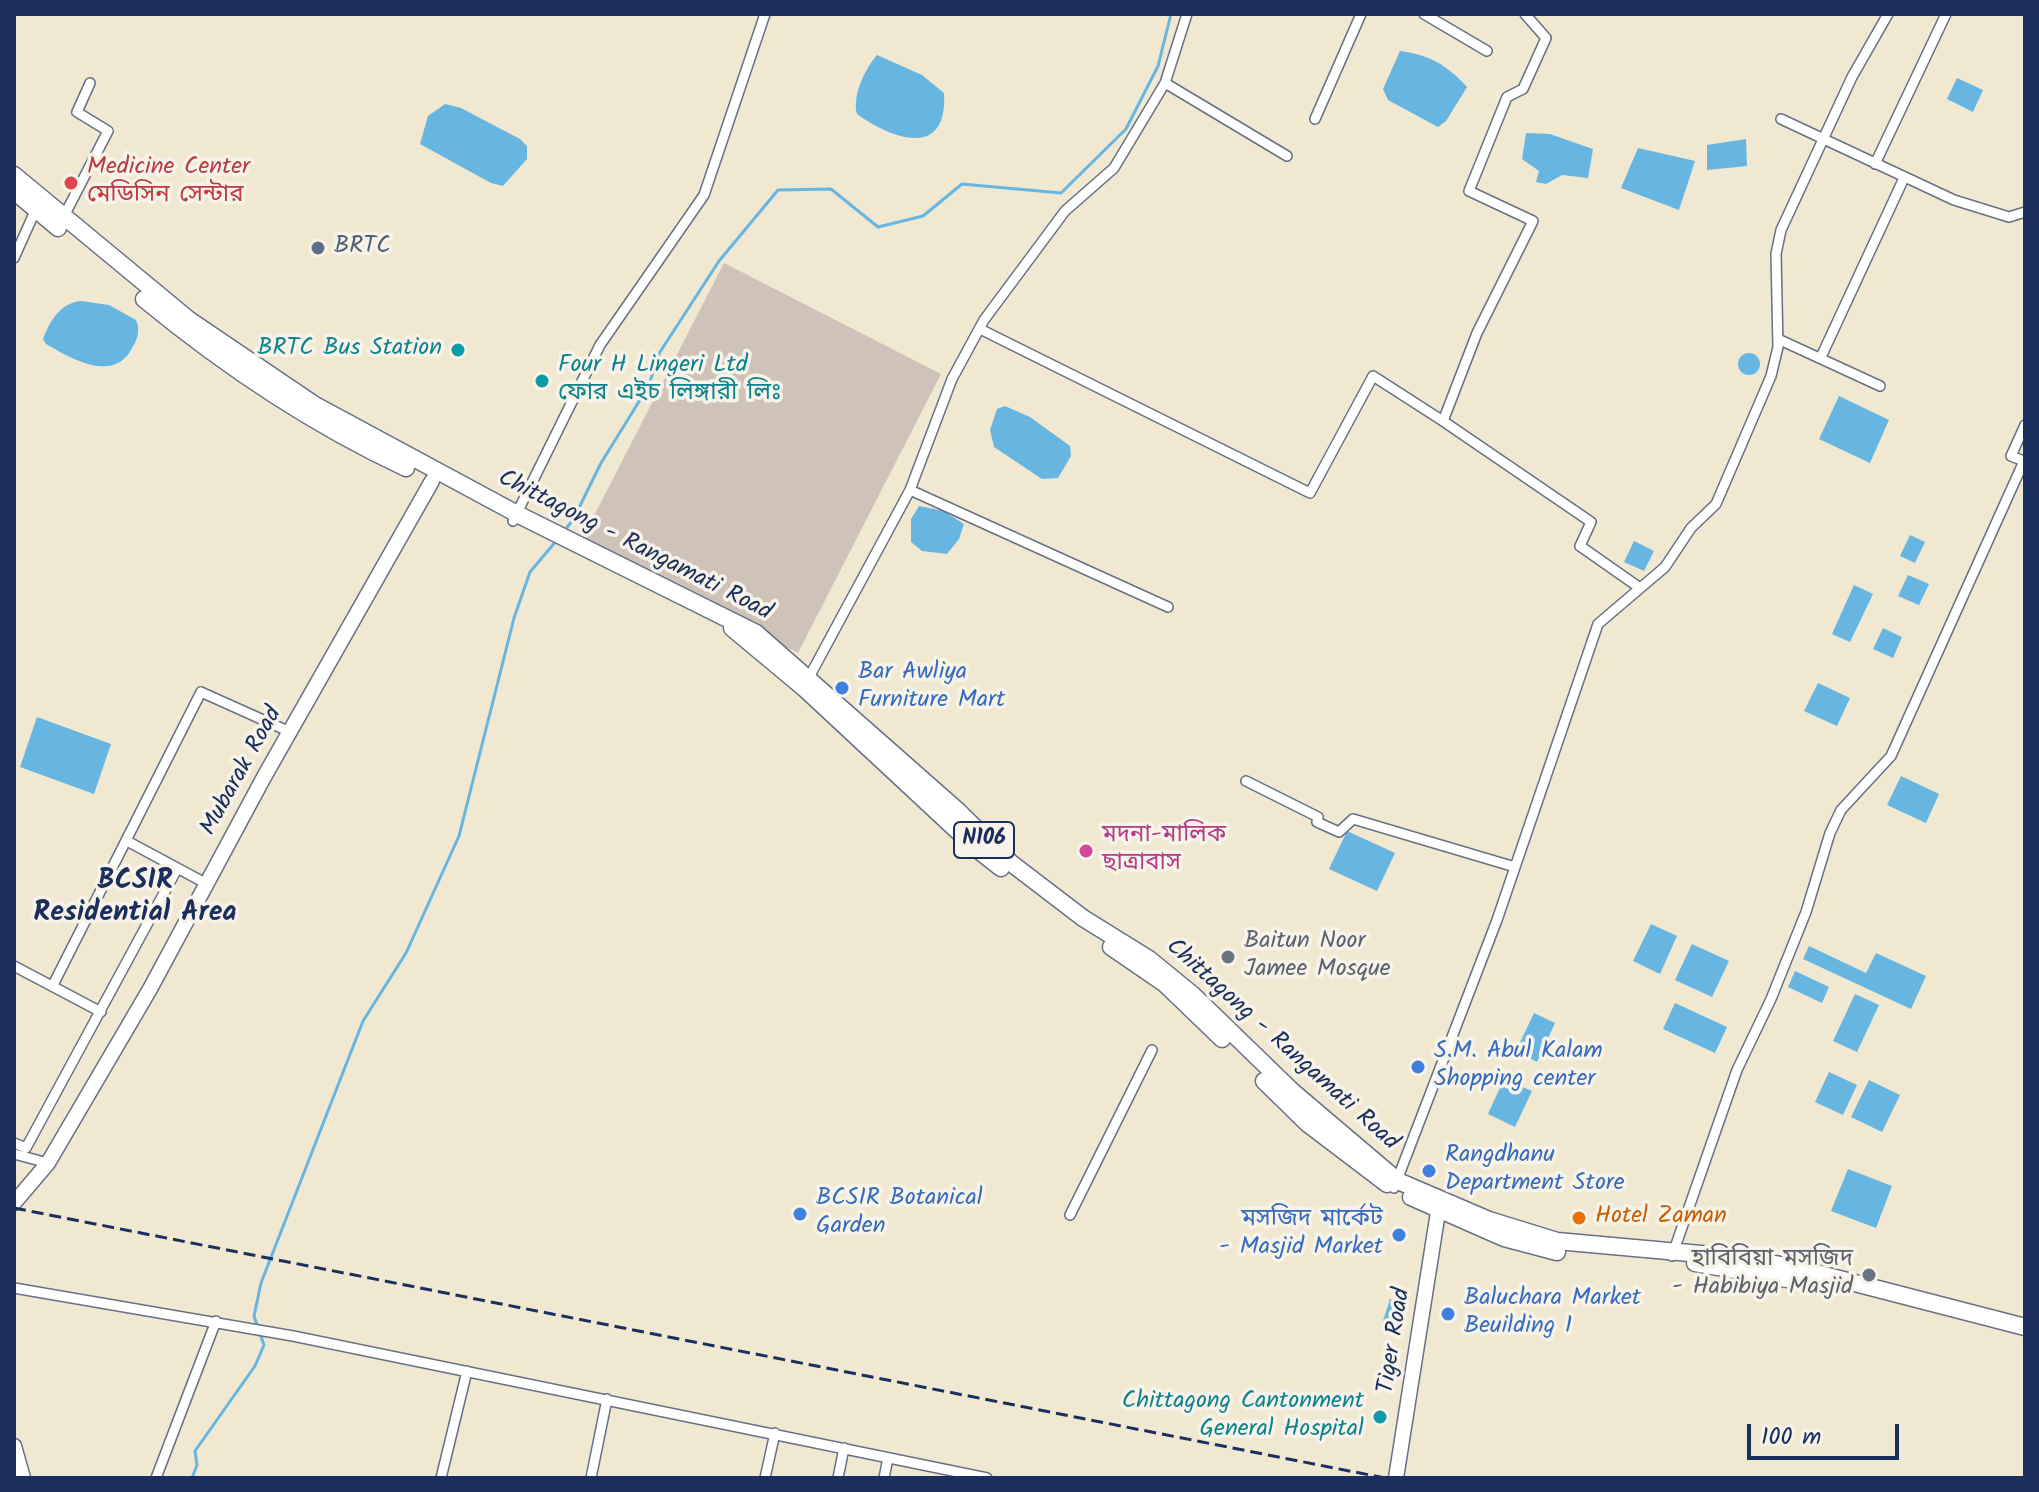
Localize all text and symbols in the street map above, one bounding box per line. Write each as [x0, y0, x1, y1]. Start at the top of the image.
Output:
place label: Medicine Center মেডিসিন সেন্টার [87, 155, 250, 211]
marker: Medicine Center মেডিসিন সেন্টার [62, 174, 80, 192]
place label: BRTC [334, 234, 391, 262]
marker: BRTC [309, 239, 327, 257]
place label: BRTC Bus Station [257, 336, 442, 364]
marker: BRTC Bus Station [449, 341, 467, 359]
place label: Four H Lingeri Ltd ফোর এইচ লিঙ্গারী লিঃ [558, 353, 781, 409]
marker: Four H Lingeri Ltd ফোর এইচ লিঙ্গারী লিঃ [533, 372, 551, 390]
street label: Chittagong - Rangamati Road [492, 465, 776, 629]
place label: Bar Awliya Furniture Mart [858, 660, 1005, 716]
marker: Bar Awliya Furniture Mart [833, 679, 851, 697]
street label: Mubarak Road [196, 703, 290, 841]
road number: N106 [954, 822, 1014, 858]
place label: মদনা-মালিক ছাত্রাবাস [1102, 823, 1226, 879]
marker: মদনা-মালিক ছাত্রাবাস [1077, 842, 1095, 860]
district label: BCSIR Residential Area [33, 866, 237, 932]
place label: Baitun Noor Jamee Mosque [1244, 929, 1391, 985]
street label: Chittagong - Rangamati Road [1159, 934, 1403, 1158]
marker: Baitun Noor Jamee Mosque [1219, 948, 1237, 966]
place label: S.M. Abul Kalam Shopping center [1434, 1039, 1603, 1095]
marker: S.M. Abul Kalam Shopping center [1409, 1058, 1427, 1076]
place label: Rangdhanu Department Store [1445, 1143, 1624, 1199]
marker: Rangdhanu Department Store [1420, 1162, 1438, 1180]
place label: BCSIR Botanical Garden [816, 1186, 983, 1242]
place label: Hotel Zaman [1595, 1204, 1727, 1232]
marker: BCSIR Botanical Garden [791, 1205, 809, 1223]
place label: মসজিদ মার্কেট - Masjid Market [1219, 1207, 1383, 1263]
marker: Hotel Zaman [1570, 1209, 1588, 1227]
marker: মসজিদ মার্কেট - Masjid Market [1390, 1226, 1408, 1244]
place label: হাবিবিয়া মসজিদ - Habibiya Masjid [1672, 1247, 1853, 1303]
marker: হাবিবিয়া মসজিদ - Habibiya Masjid [1860, 1266, 1878, 1284]
street label: Tiger Road [1373, 1286, 1419, 1396]
place label: Baluchara Market Beuilding 1 [1464, 1286, 1641, 1342]
marker: Baluchara Market Beuilding 1 [1439, 1305, 1457, 1323]
place label: Chittagong Cantonment General Hospital [1122, 1389, 1364, 1445]
marker: Chittagong Cantonment General Hospital [1371, 1408, 1389, 1426]
scale bar [1751, 1408, 1903, 1458]
text: 100 m [1761, 1418, 1821, 1457]

